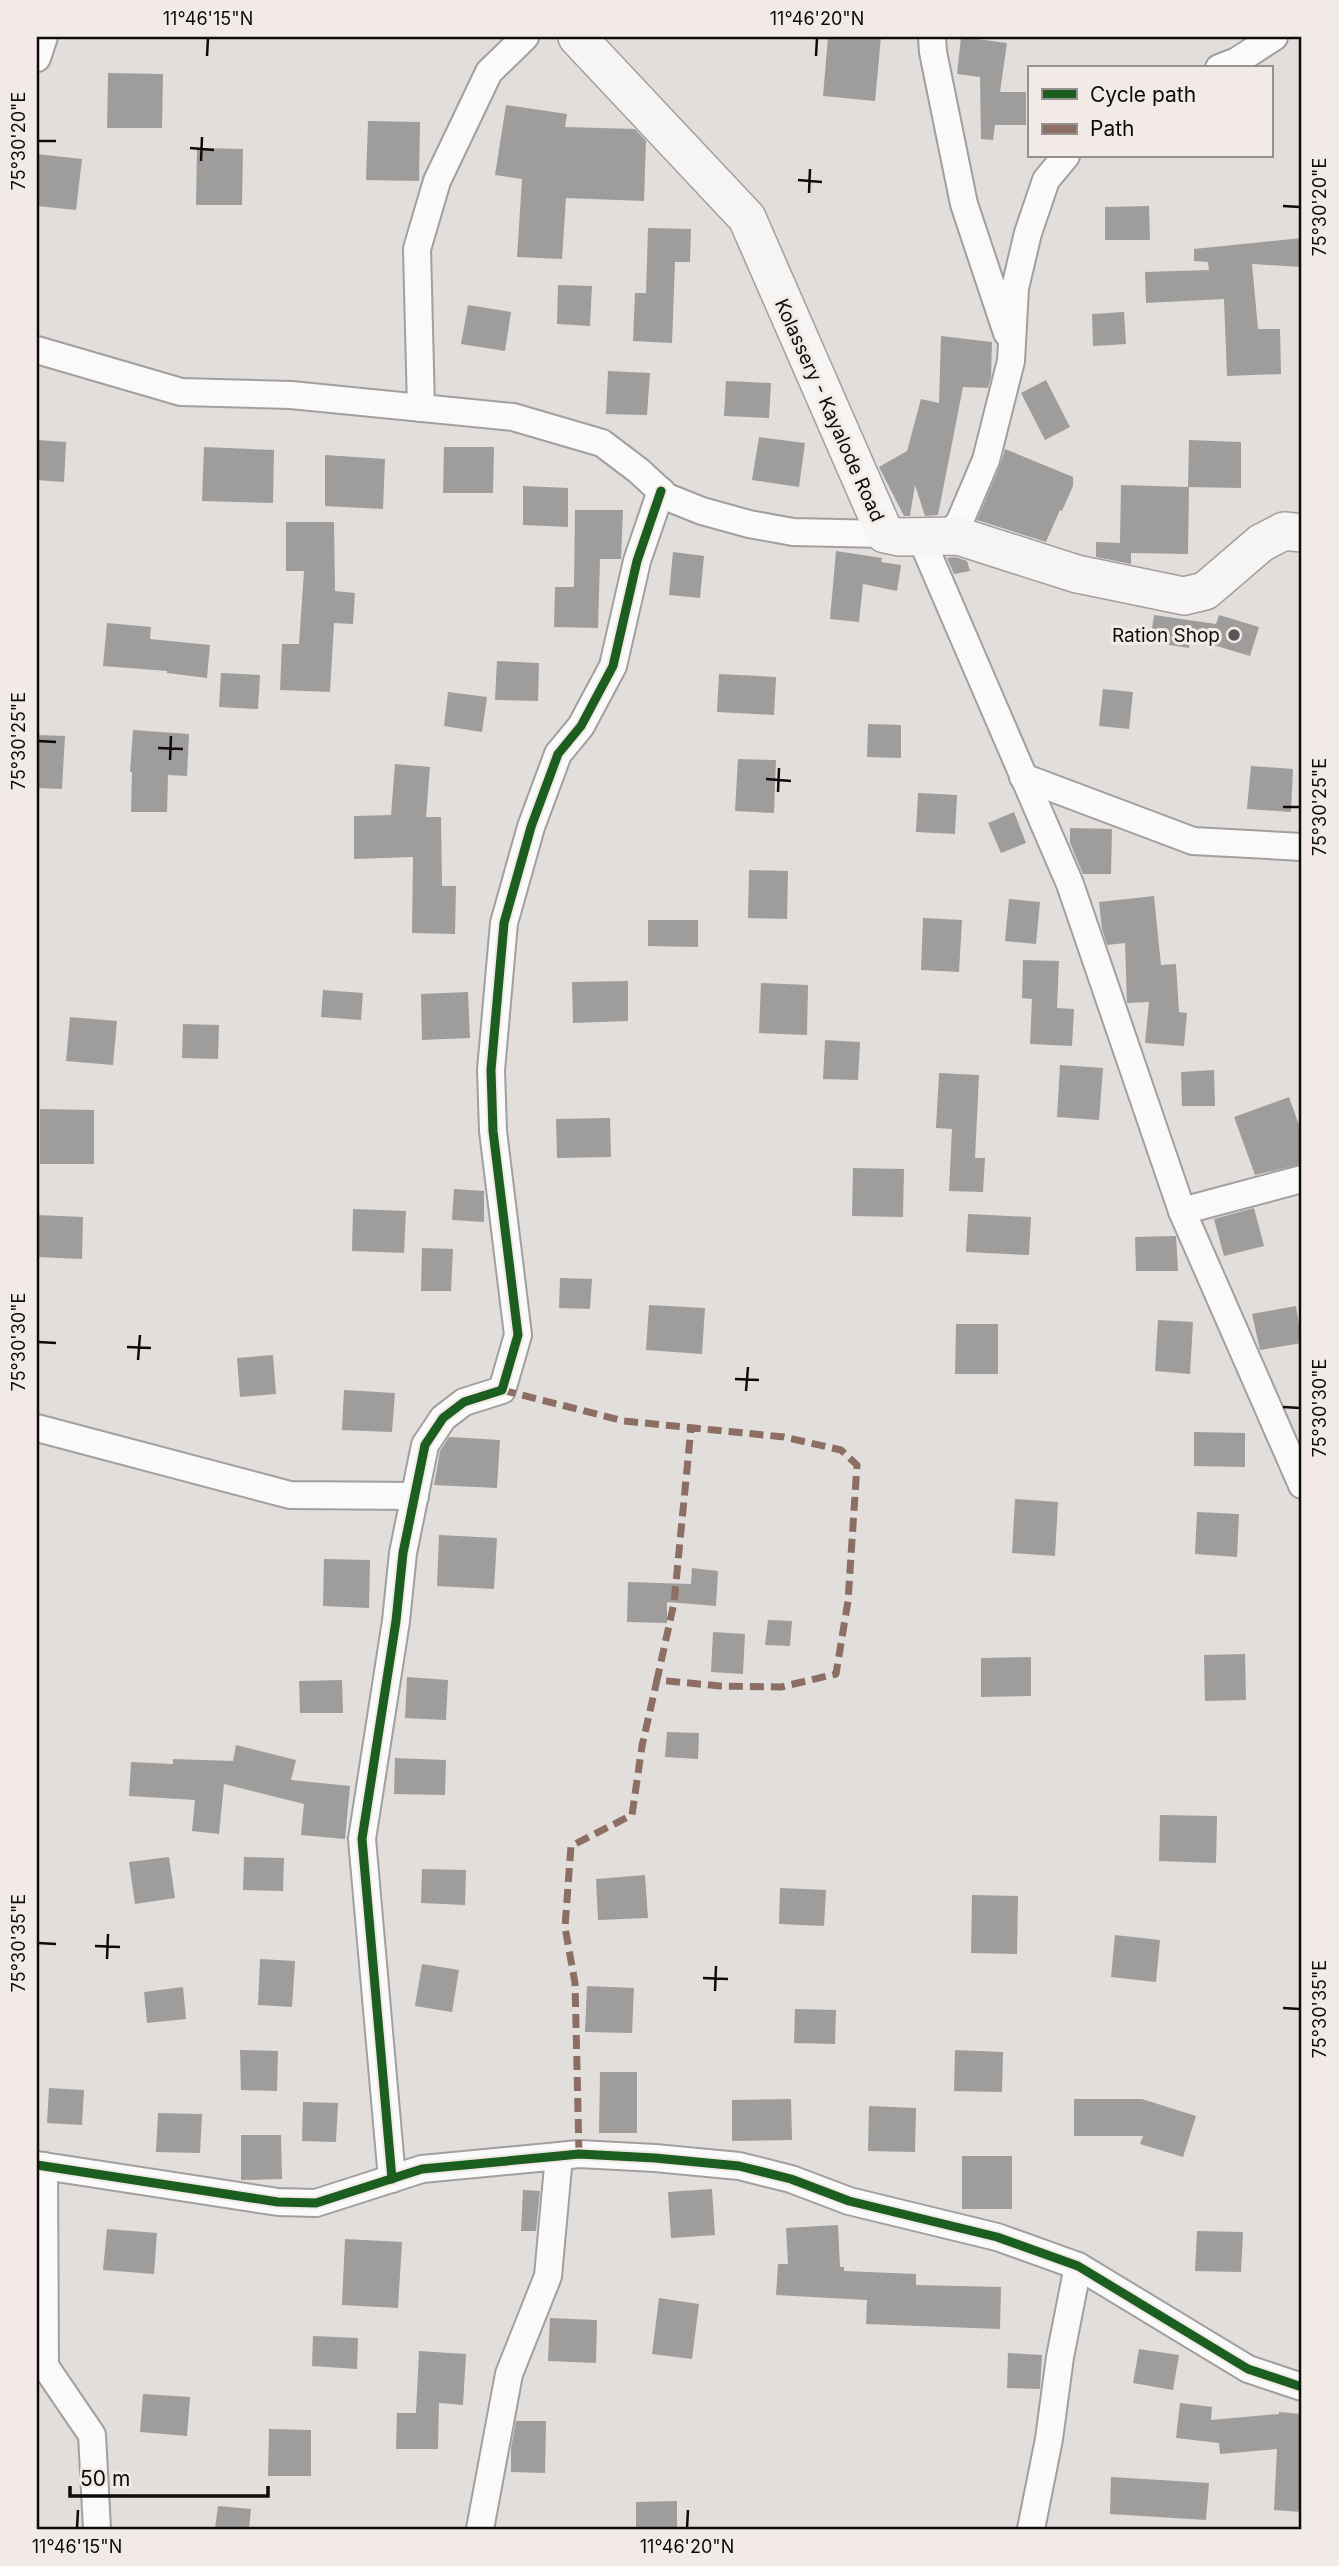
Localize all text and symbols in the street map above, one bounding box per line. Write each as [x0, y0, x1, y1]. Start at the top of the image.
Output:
text: 11°46'15"N [163, 8, 253, 29]
text: 11°46'20"N [770, 8, 864, 29]
legend [1028, 66, 1272, 158]
text: Cycle path [1090, 82, 1196, 107]
text: 75°30'20"E [8, 92, 29, 190]
text: Path [1090, 116, 1135, 141]
text: 75°30'20"E [1309, 158, 1330, 256]
street label: Kolassery - Kayalode Road [770, 295, 889, 525]
place label: Ration Shop [1112, 624, 1220, 647]
marker: Ration Shop [1226, 627, 1242, 643]
text: 75°30'25"E [8, 692, 29, 790]
text: 75°30'25"E [1309, 758, 1330, 856]
text: 75°30'30"E [8, 1293, 29, 1391]
text: 75°30'30"E [1309, 1359, 1330, 1457]
text: 75°30'35"E [8, 1894, 29, 1992]
text: 75°30'35"E [1309, 1960, 1330, 2058]
scale bar [70, 2454, 268, 2498]
text: 50 m [80, 2466, 130, 2491]
text: 11°46'15"N [32, 2536, 122, 2557]
text: 11°46'20"N [640, 2536, 734, 2557]

